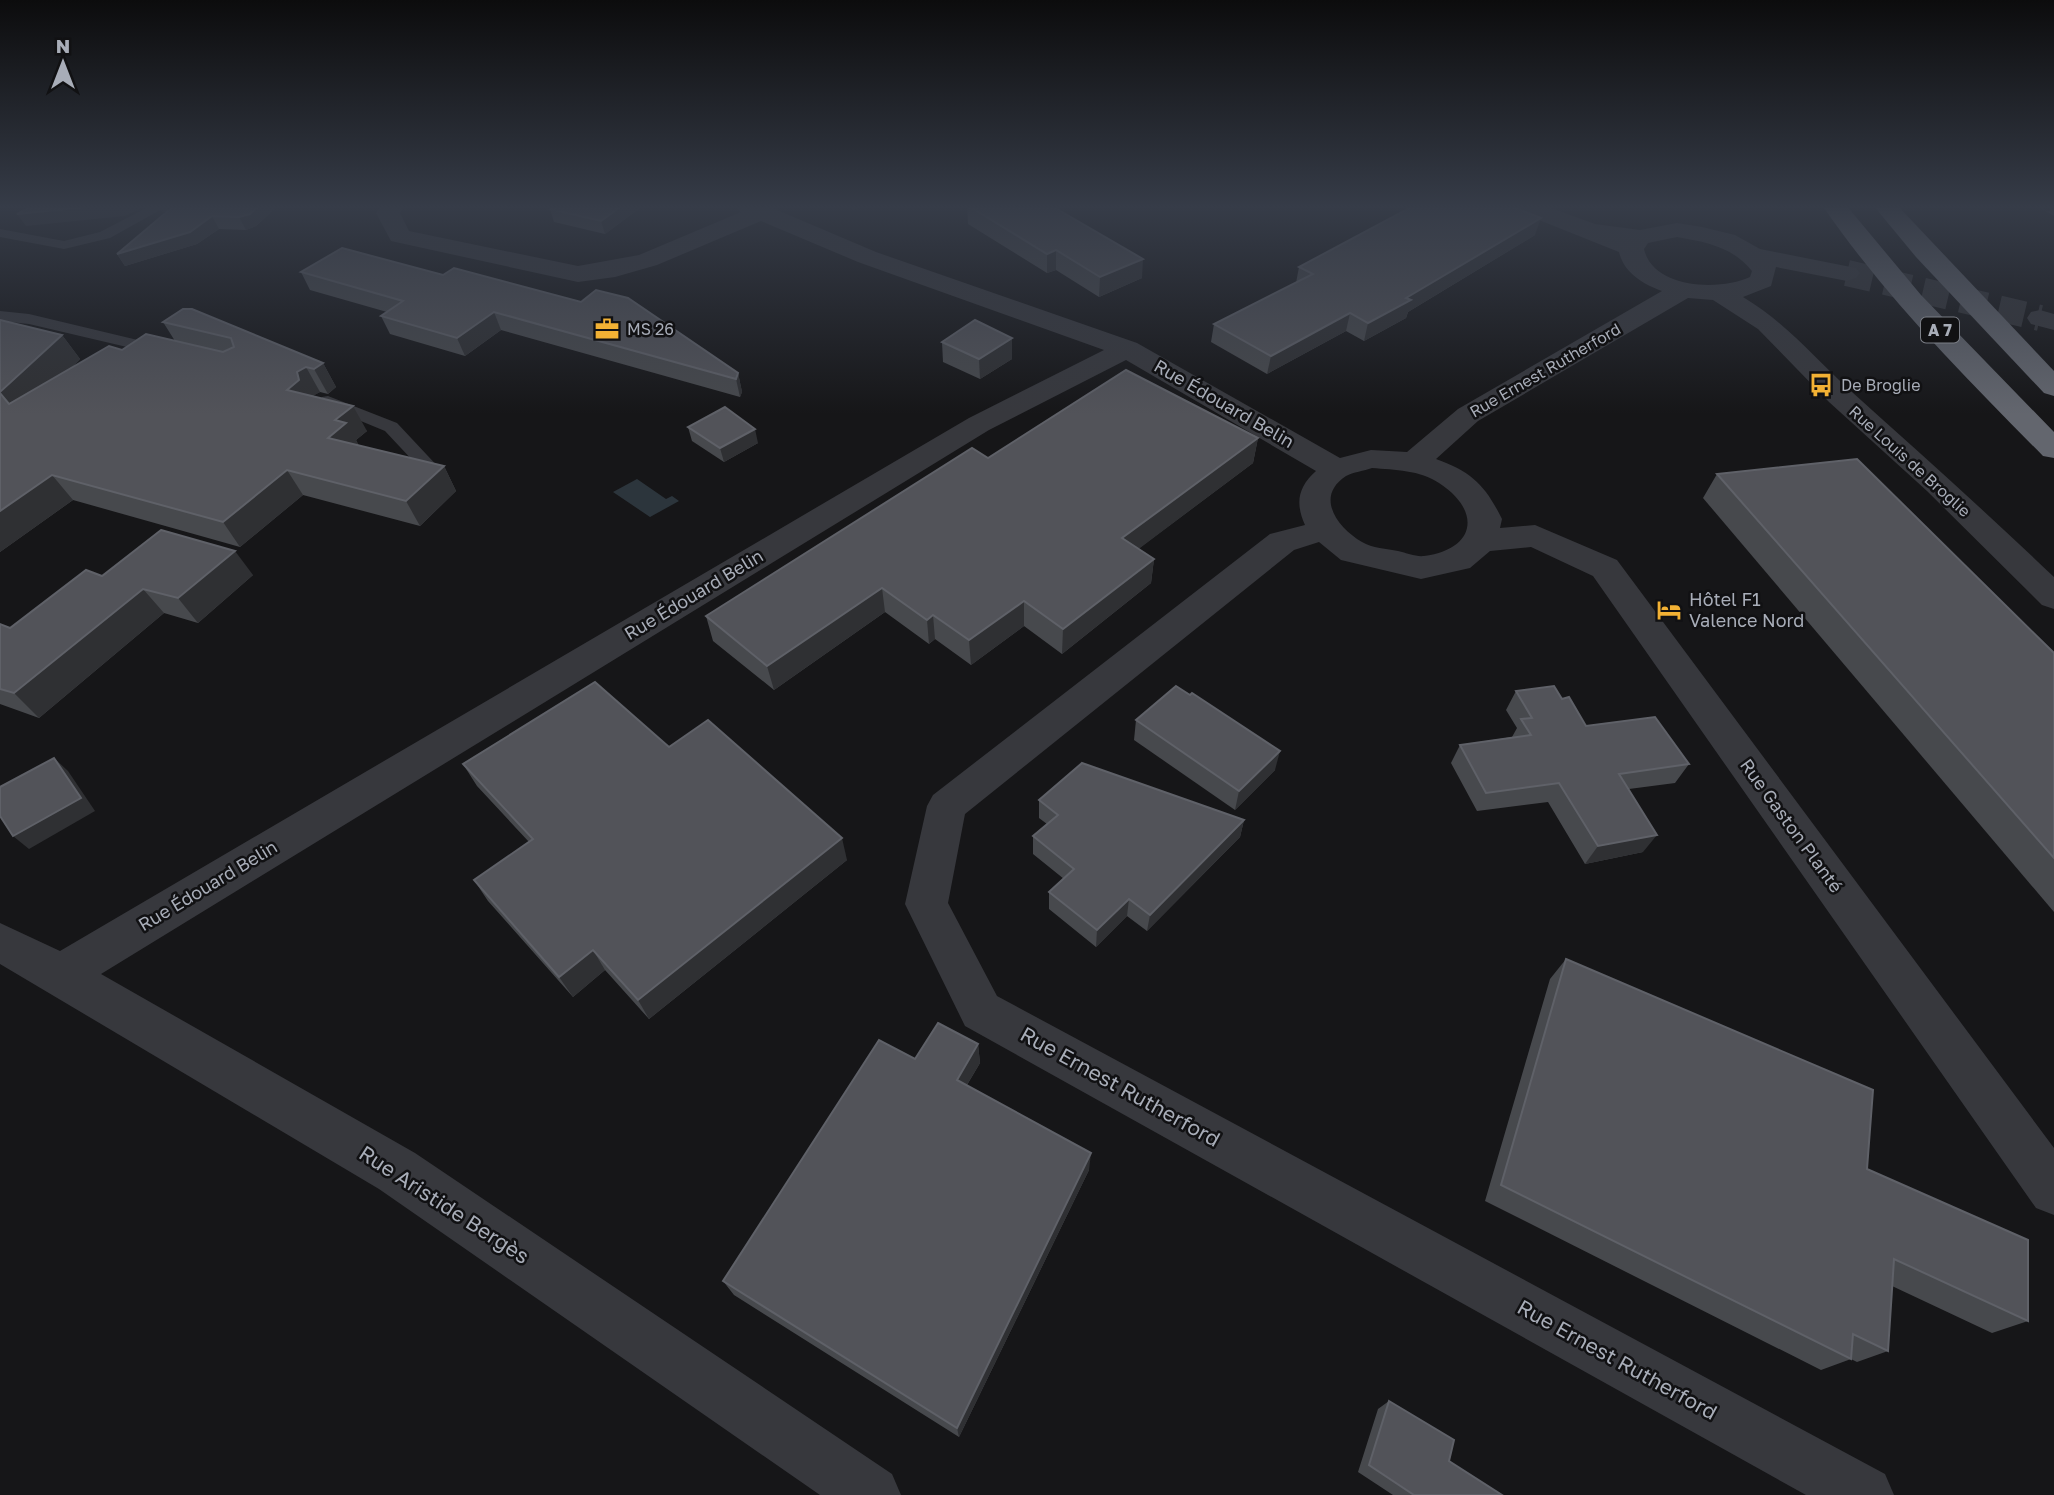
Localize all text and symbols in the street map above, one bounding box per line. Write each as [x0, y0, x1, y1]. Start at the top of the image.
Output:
north arrow [28, 28, 98, 98]
text: N [56, 34, 70, 57]
office icon: MS 26 [593, 315, 621, 343]
road number: A 7 [1921, 318, 1959, 342]
place label: MS 26 [627, 319, 674, 339]
street label: Rue Ernest Rutherford [1466, 319, 1624, 421]
street label: Rue Édouard Belin [1151, 354, 1298, 452]
bus stop icon: De Broglie [1807, 371, 1835, 399]
place label: De Broglie [1841, 375, 1920, 395]
street label: Rue Louis de Broglie [1845, 401, 1975, 521]
street label: Rue Édouard Belin [620, 544, 767, 644]
place label: Hôtel F1 Valence Nord [1689, 588, 1804, 631]
hotel icon: Hôtel F1 Valence Nord [1655, 596, 1683, 624]
street label: Rue Gaston Planté [1736, 754, 1848, 897]
street label: Rue Édouard Belin [134, 835, 281, 935]
street label: Rue Ernest Rutherford [1016, 1020, 1225, 1152]
street label: Rue Aristide Bergès [355, 1139, 535, 1269]
street label: Rue Ernest Rutherford [1513, 1293, 1722, 1425]

